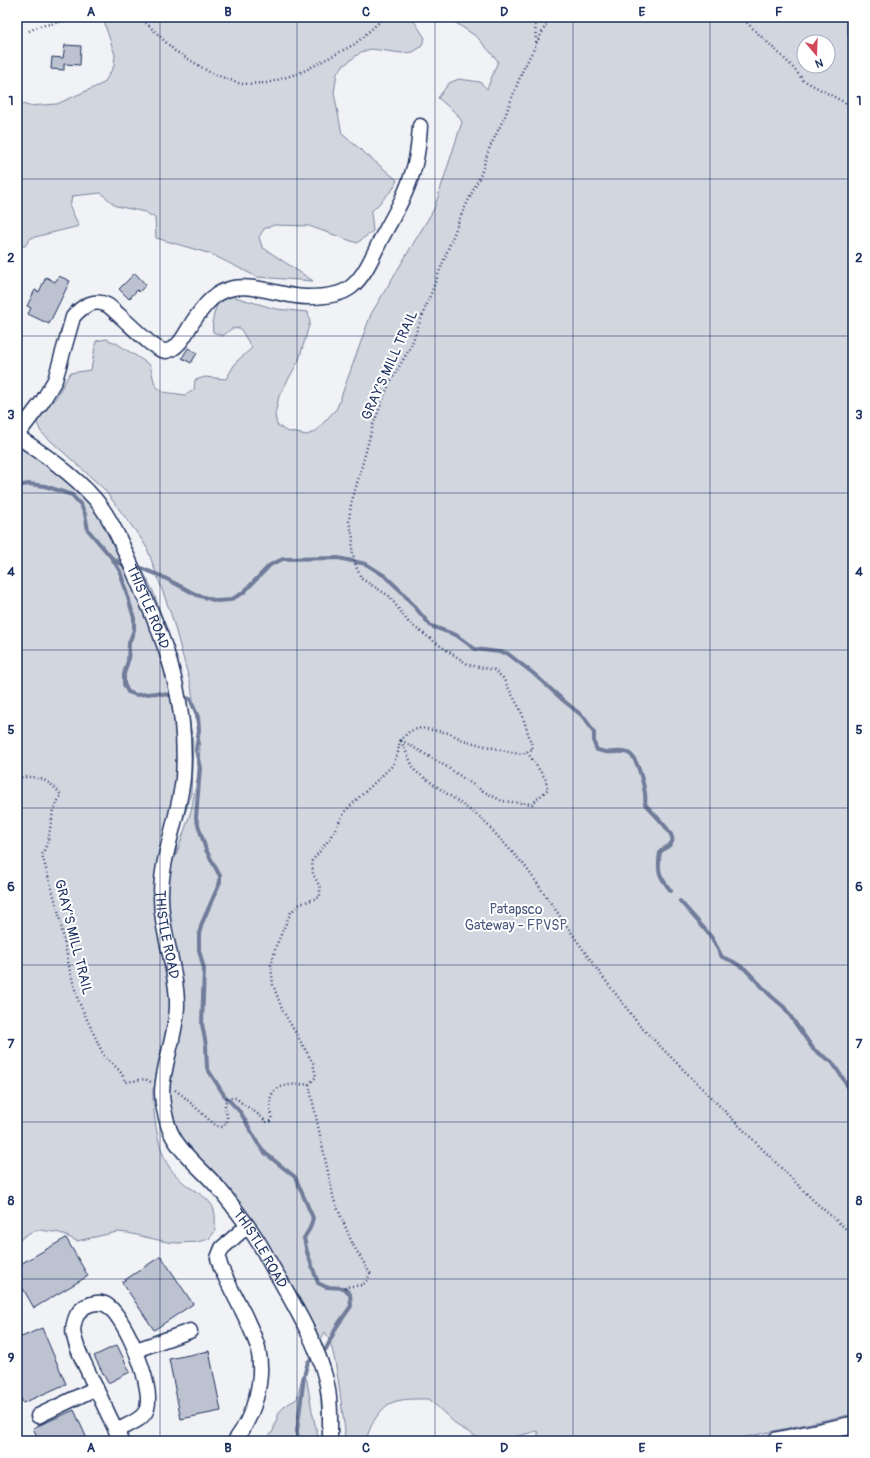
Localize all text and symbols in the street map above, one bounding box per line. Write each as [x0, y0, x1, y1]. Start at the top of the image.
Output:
text: A [87, 4, 96, 20]
text: B [224, 4, 232, 20]
text: C [362, 4, 370, 20]
text: D [500, 4, 508, 20]
text: E [639, 4, 646, 20]
text: F [775, 4, 783, 20]
north arrow [796, 34, 836, 74]
text: N [813, 56, 825, 71]
text: 1 [8, 93, 14, 109]
text: 1 [856, 93, 862, 109]
text: 2 [7, 250, 15, 266]
text: 2 [855, 250, 863, 266]
street label: GRAY'S MILL TRAIL [358, 308, 421, 423]
text: 3 [7, 407, 15, 423]
text: 3 [855, 407, 863, 423]
street label: THISTLE ROAD [123, 562, 173, 651]
text: 4 [7, 564, 15, 580]
text: 4 [855, 564, 863, 580]
text: 5 [7, 722, 15, 738]
text: 5 [855, 722, 863, 738]
street label: GRAY'S MILL TRAIL [51, 878, 96, 997]
text: 6 [7, 879, 15, 895]
text: 6 [855, 879, 863, 895]
street label: THISTLE ROAD [152, 890, 183, 980]
park label: Patapsco Gateway - FPVSP [465, 901, 567, 934]
text: 7 [8, 1036, 15, 1052]
text: 7 [856, 1036, 863, 1052]
text: 8 [8, 1193, 15, 1209]
text: 8 [856, 1193, 863, 1209]
street label: THISTLE ROAD [229, 1206, 291, 1291]
text: 9 [8, 1350, 15, 1366]
text: 9 [856, 1350, 863, 1366]
text: A [87, 1440, 96, 1456]
text: B [224, 1440, 232, 1456]
text: C [362, 1440, 370, 1456]
text: D [500, 1440, 508, 1456]
text: E [639, 1440, 646, 1456]
text: F [775, 1440, 783, 1456]

